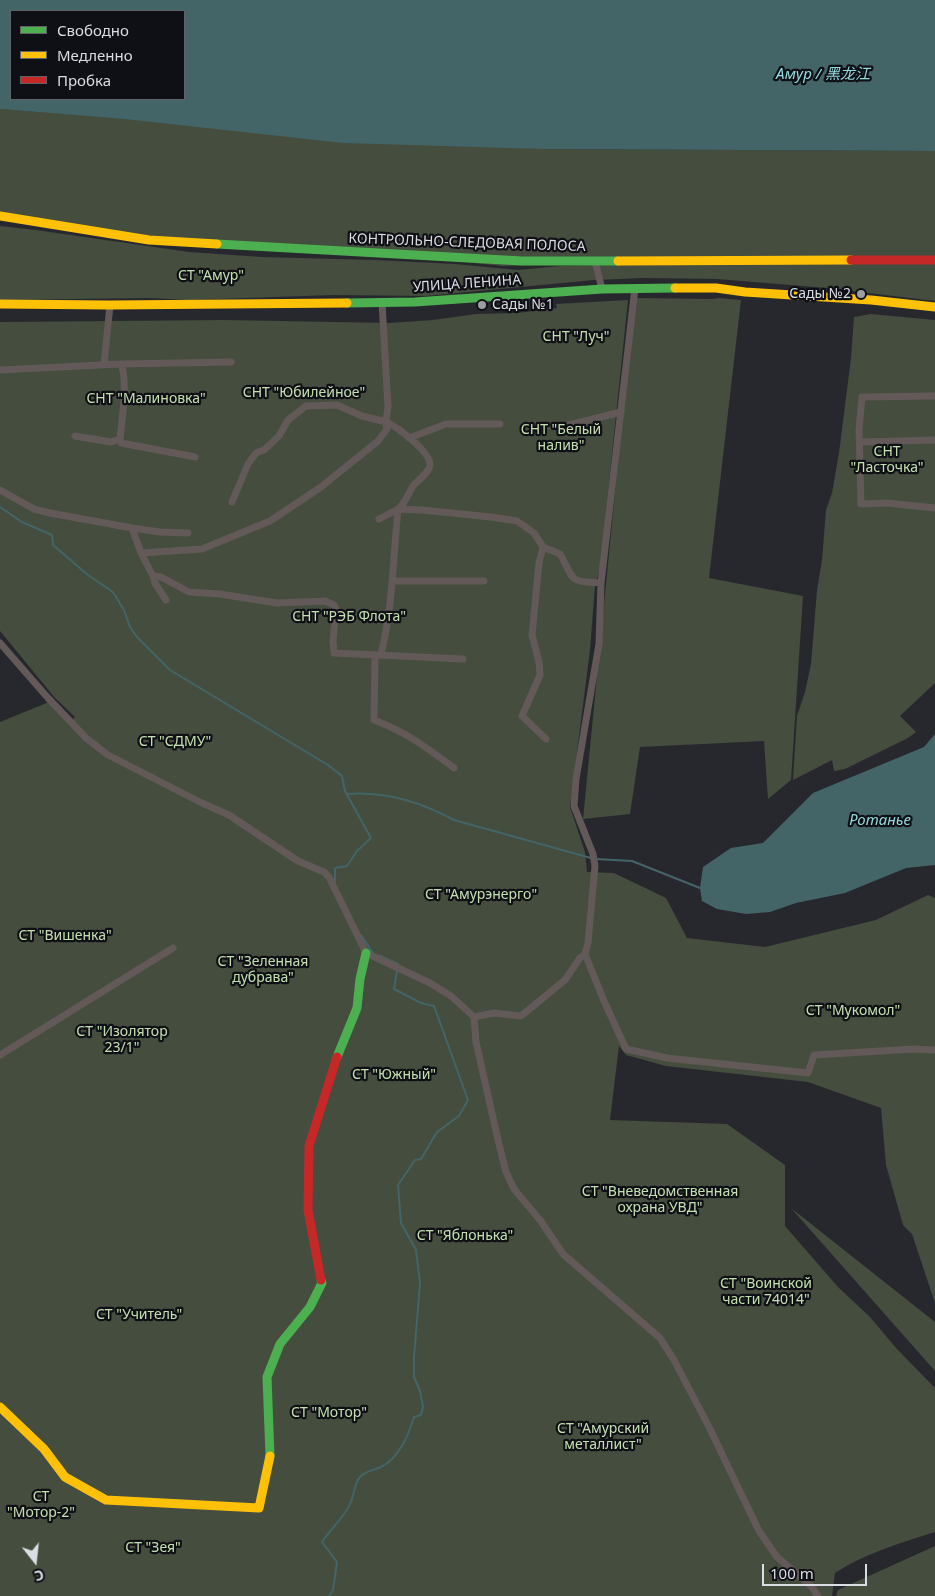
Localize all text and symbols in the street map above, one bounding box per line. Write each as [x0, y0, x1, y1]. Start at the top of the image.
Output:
legend [10, 10, 185, 100]
text: Свободно [57, 20, 129, 40]
text: Медленно [57, 45, 133, 65]
water label: Амур / 黑龙江 [776, 66, 870, 84]
text: Пробка [57, 70, 111, 90]
street label: КОНТРОЛЬНО-СЛЕДОВАЯ ПОЛОСА [348, 230, 586, 256]
park label: СТ "Амур" [178, 268, 244, 284]
street label: УЛИЦА ЛЕНИНА [412, 272, 522, 296]
place label: Сады №2 [789, 286, 851, 302]
marker: Сады №2 [855, 288, 867, 300]
place label: Сады №1 [492, 297, 554, 313]
marker: Сады №1 [476, 299, 488, 311]
park label: СНТ "Луч" [543, 329, 609, 345]
park label: СНТ "Юбилейное" [243, 385, 365, 401]
park label: СНТ "Малиновка" [86, 391, 206, 407]
park label: СНТ "Белый налив" [521, 422, 601, 454]
park label: СНТ "Ласточка" [850, 444, 924, 477]
park label: СНТ "РЭБ Флота" [292, 609, 406, 625]
park label: СТ "СДМУ" [139, 734, 211, 750]
water label: Ротанье [849, 812, 911, 830]
park label: СТ "Амурэнерго" [425, 887, 537, 903]
park label: СТ "Вишенка" [18, 928, 112, 944]
park label: СТ "Зеленная дубрава" [218, 954, 308, 986]
park label: СТ "Мукомол" [806, 1003, 900, 1019]
park label: СТ "Изолятор 23/1" [76, 1024, 168, 1056]
park label: СТ "Южный" [352, 1067, 436, 1083]
park label: СТ "Вневедомственная охрана УВД" [582, 1184, 738, 1216]
park label: СТ "Яблонька" [417, 1228, 513, 1244]
park label: СТ "Воинской части 74014" [720, 1276, 812, 1308]
park label: СТ "Учитель" [96, 1307, 182, 1323]
park label: СТ "Мотор" [291, 1405, 367, 1421]
park label: СТ "Амурский металлист" [557, 1421, 649, 1454]
park label: СТ "Мотор-2" [7, 1489, 75, 1521]
north arrow [10, 1536, 60, 1586]
park label: СТ "Зея" [125, 1540, 181, 1556]
scale bar [765, 1554, 870, 1586]
text: 100 m [770, 1563, 814, 1583]
text: С [32, 1566, 46, 1586]

